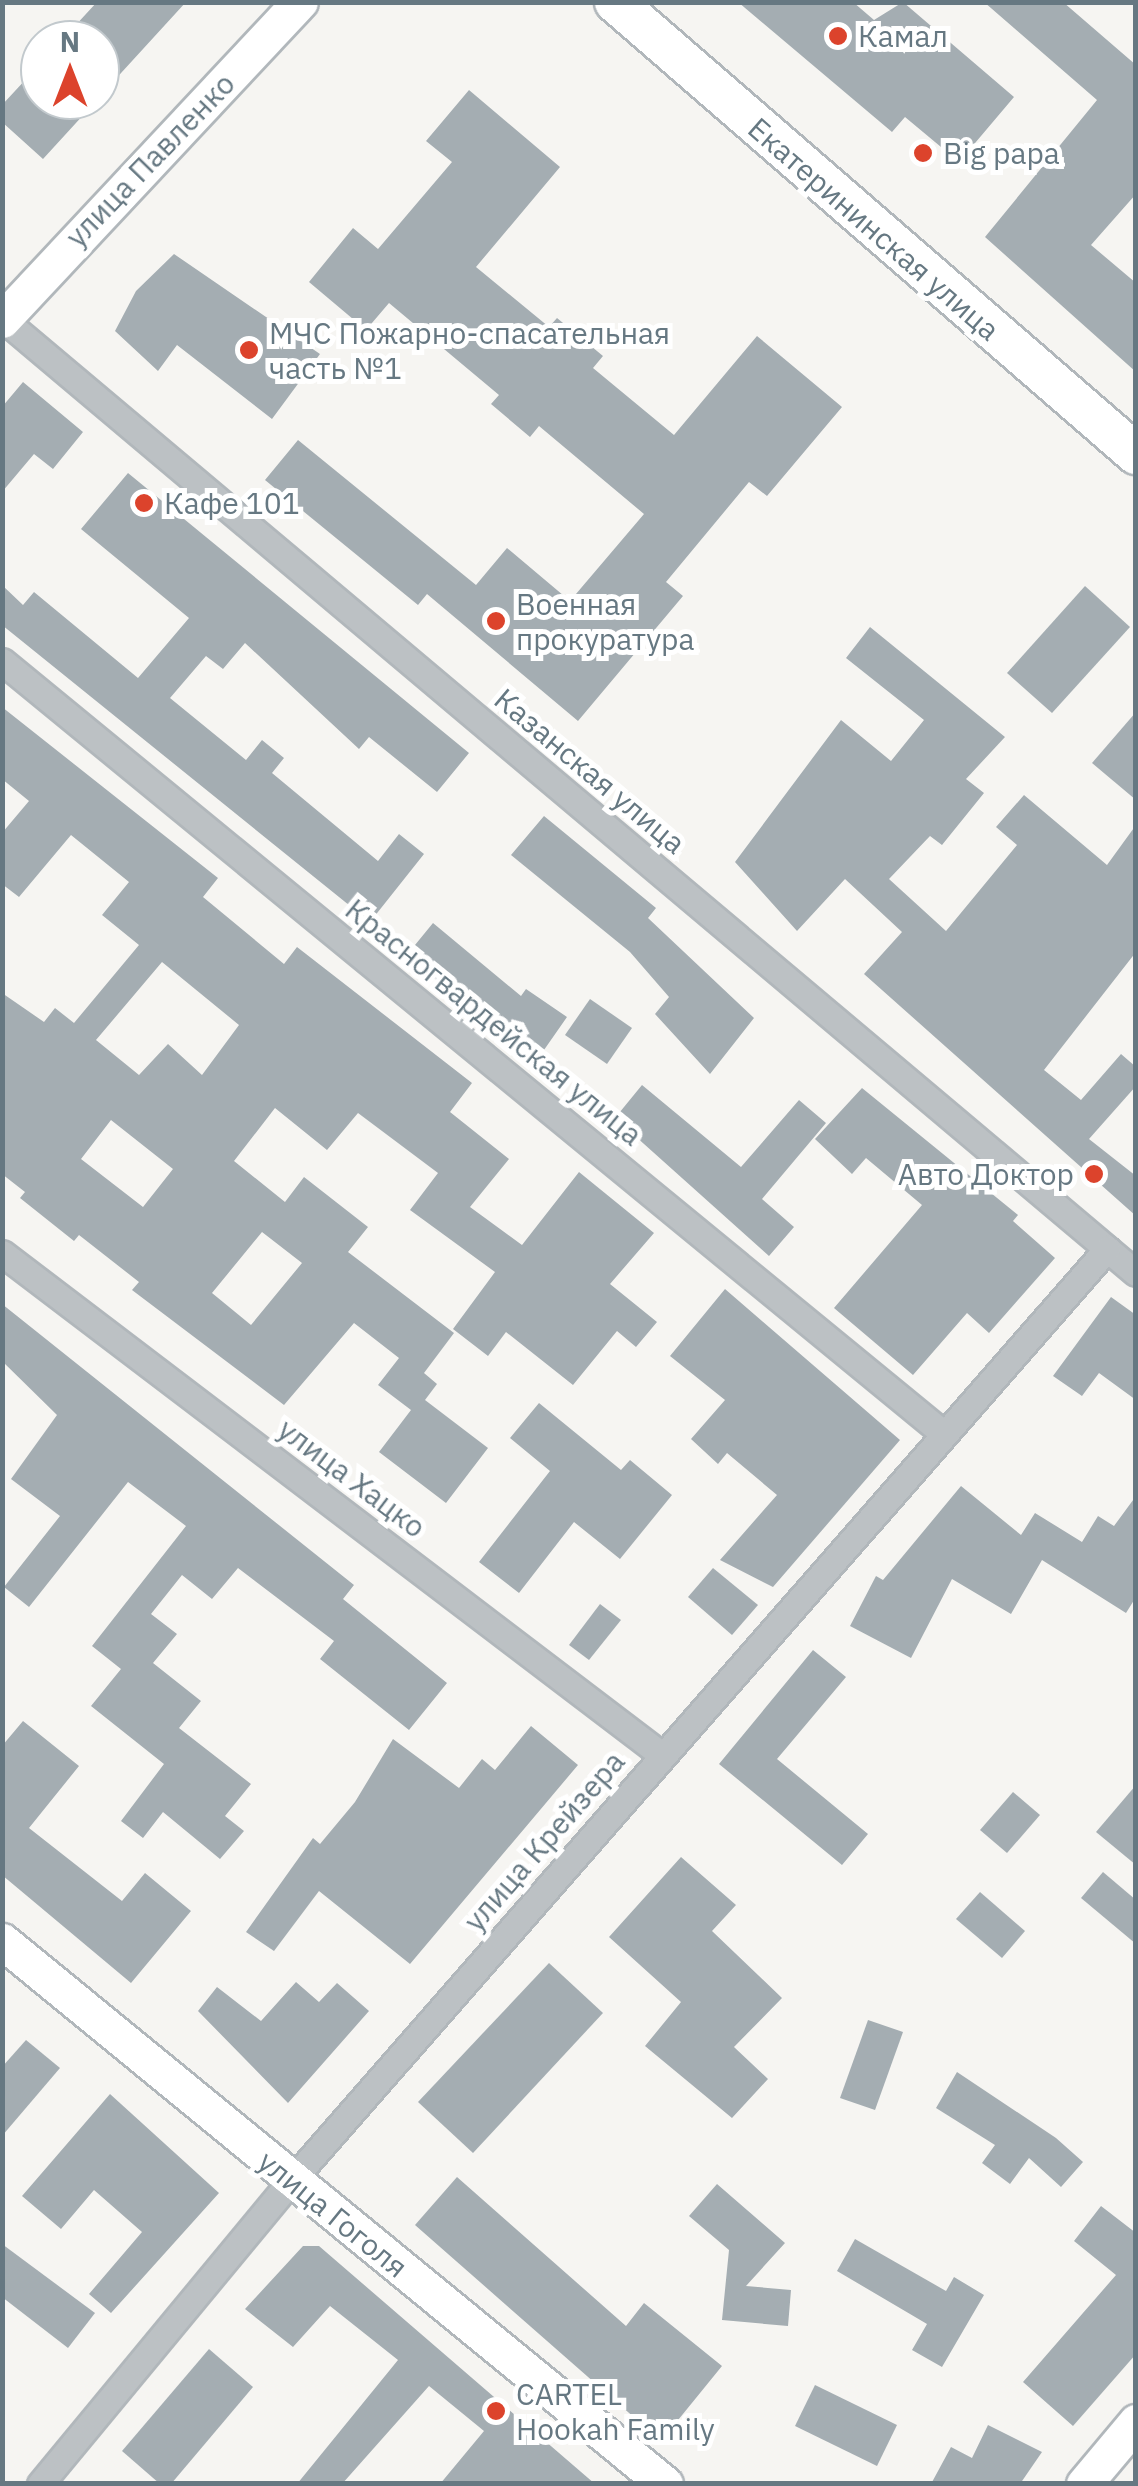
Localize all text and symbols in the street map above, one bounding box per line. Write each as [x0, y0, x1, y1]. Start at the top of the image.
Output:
place label: Камал [858, 18, 948, 54]
north arrow [20, 20, 120, 120]
text: N [60, 23, 80, 60]
marker: Камал [827, 25, 849, 47]
street label: улица Павленко [58, 66, 242, 254]
street label: Екатерининская улица [741, 110, 1007, 348]
place label: Big papa [943, 135, 1060, 171]
marker: Big papa [912, 142, 934, 164]
place label: МЧС Пожарно-спасательная часть №1 [269, 315, 670, 386]
marker: МЧС Пожарно-спасательная часть №1 [238, 339, 260, 361]
place label: Кафе 101 [164, 485, 300, 521]
marker: Кафе 101 [133, 492, 155, 514]
place label: Военная прокуратура [516, 586, 695, 656]
marker: Военная прокуратура [485, 610, 507, 632]
street label: Казанская улица [487, 681, 693, 861]
street label: Красногвардейская улица [338, 891, 650, 1153]
place label: Авто Доктор [898, 1156, 1074, 1192]
marker: Авто Доктор [1083, 1163, 1105, 1185]
street label: улица Хацко [271, 1411, 433, 1545]
street label: улица Крейзера [456, 1744, 632, 1938]
street label: улица Гоголя [251, 2143, 415, 2285]
place label: CARTEL Hookah Family [516, 2376, 715, 2446]
marker: CARTEL Hookah Family [485, 2400, 507, 2422]

